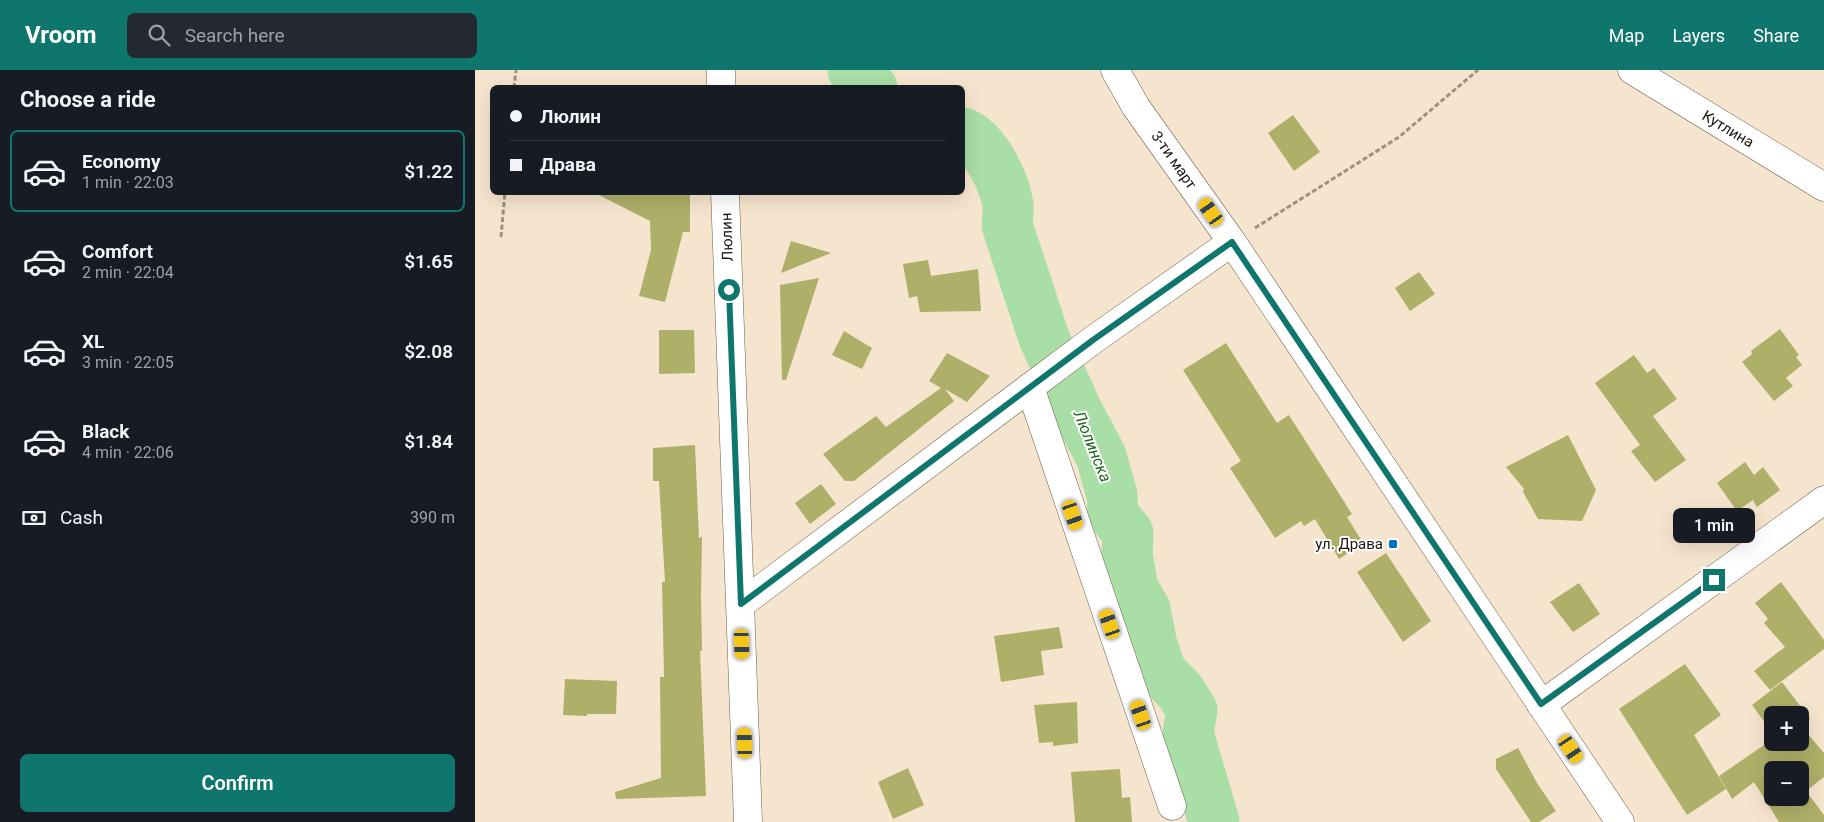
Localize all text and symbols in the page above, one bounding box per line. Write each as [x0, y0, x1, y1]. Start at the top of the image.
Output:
search box [127, 13, 477, 58]
text: Vroom [25, 21, 97, 49]
icon: search [145, 21, 173, 49]
text: Search here [185, 24, 285, 47]
text: Map [1609, 25, 1644, 46]
text: Layers [1672, 25, 1725, 46]
text: Share [1753, 25, 1799, 46]
text: Choose a ride [20, 87, 156, 112]
text: Люлин [540, 105, 601, 128]
street label: Кутлина [1699, 107, 1757, 151]
street label: 3-ти март [1148, 128, 1200, 192]
icon: car [22, 149, 67, 194]
text: Economy [82, 150, 161, 173]
text: Драва [540, 153, 596, 176]
text: $1.22 [404, 160, 453, 183]
text: 1 min · 22:03 [82, 173, 174, 192]
car [1196, 195, 1225, 229]
street label: Люлин [717, 212, 737, 262]
icon: car [22, 239, 67, 284]
text: Comfort [82, 240, 153, 263]
text: $1.65 [404, 250, 453, 273]
text: 2 min · 22:04 [82, 263, 174, 282]
route start [718, 279, 740, 301]
icon: car [22, 329, 67, 374]
text: XL [82, 330, 104, 353]
text: $2.08 [404, 340, 453, 363]
text: 3 min · 22:05 [82, 353, 174, 372]
water label: Люлинска [1069, 407, 1115, 485]
icon: car [22, 419, 67, 464]
text: Black [82, 420, 129, 443]
text: $1.84 [404, 430, 453, 453]
text: 4 min · 22:06 [82, 443, 174, 462]
car [1061, 498, 1084, 532]
icon: cash [20, 504, 48, 532]
text: Cash [60, 506, 103, 529]
text: 390 m [410, 508, 455, 527]
callout: 1 min [1673, 508, 1755, 542]
text: 1 min [1694, 516, 1734, 535]
place label: ул. Драва [1315, 535, 1383, 553]
marker: ул. Драва [1387, 538, 1399, 550]
route end [1703, 569, 1725, 591]
car [1098, 607, 1121, 641]
car [733, 629, 750, 659]
car [1129, 698, 1152, 732]
map controls [1764, 706, 1809, 806]
button: + [1764, 706, 1809, 751]
car [736, 728, 753, 758]
car [1556, 732, 1585, 766]
button: Confirm [20, 754, 455, 812]
button: − [1764, 761, 1809, 806]

